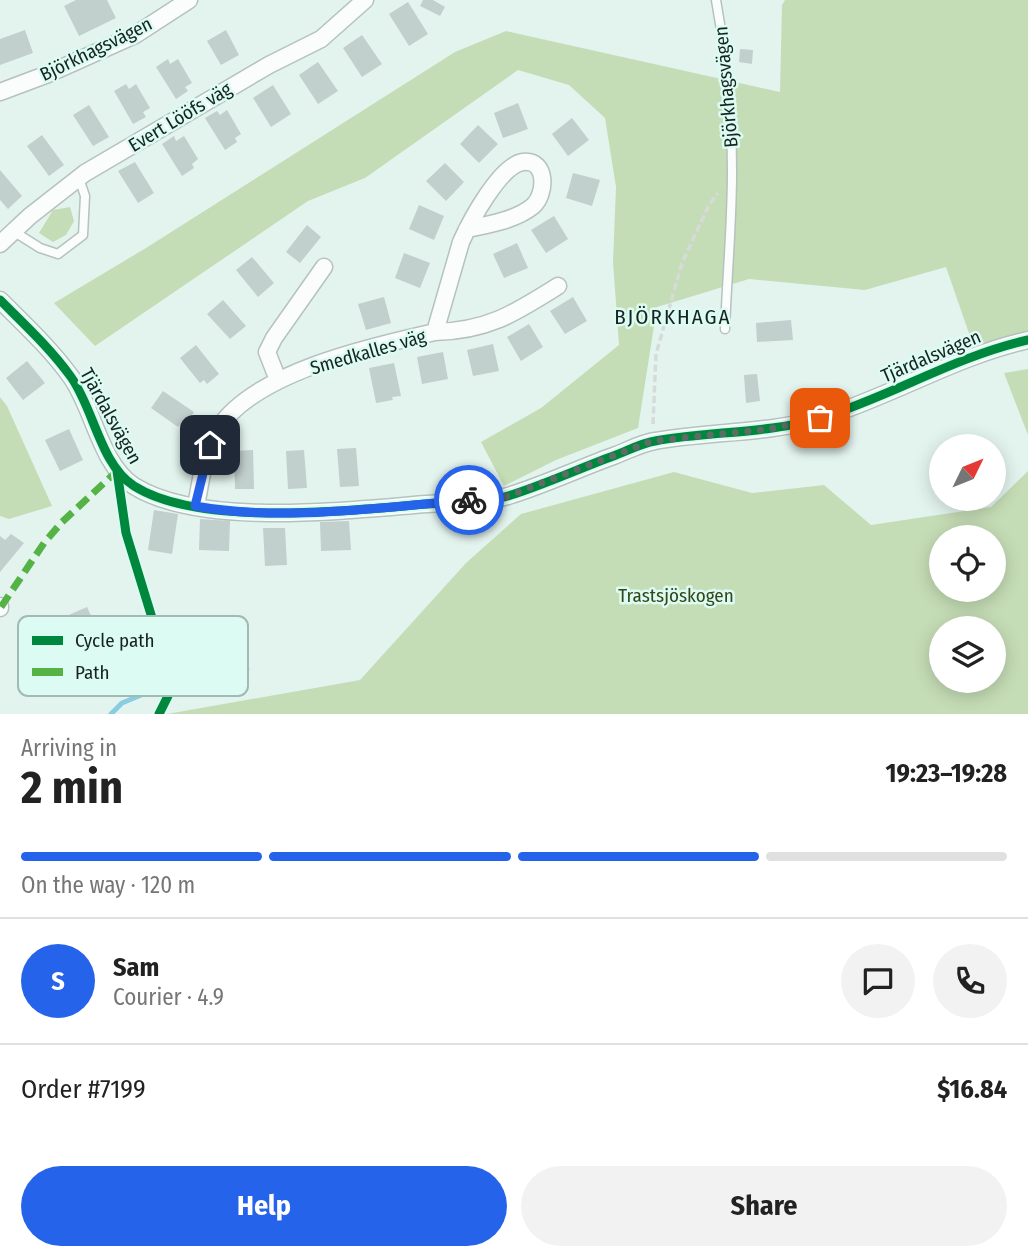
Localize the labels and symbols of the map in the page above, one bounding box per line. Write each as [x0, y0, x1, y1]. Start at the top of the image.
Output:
street label: Björkhagsvägen [36, 12, 156, 86]
street label: Björkhagsvägen [709, 25, 743, 149]
street label: Evert Lööfs väg [124, 77, 236, 157]
district label: BJÖRKHAGA [614, 304, 732, 330]
street label: Smedkalles väg [307, 324, 429, 380]
street label: Tjärdalsvägen [878, 325, 984, 387]
street label: Tjärdalsvägen [75, 364, 147, 468]
pin [790, 388, 850, 448]
pin [180, 415, 240, 475]
north arrow [929, 434, 1006, 511]
courier [434, 465, 504, 535]
park label: Trastsjöskogen [618, 584, 734, 607]
legend [18, 616, 248, 696]
text: Cycle path [75, 629, 154, 652]
text: Path [75, 661, 110, 684]

